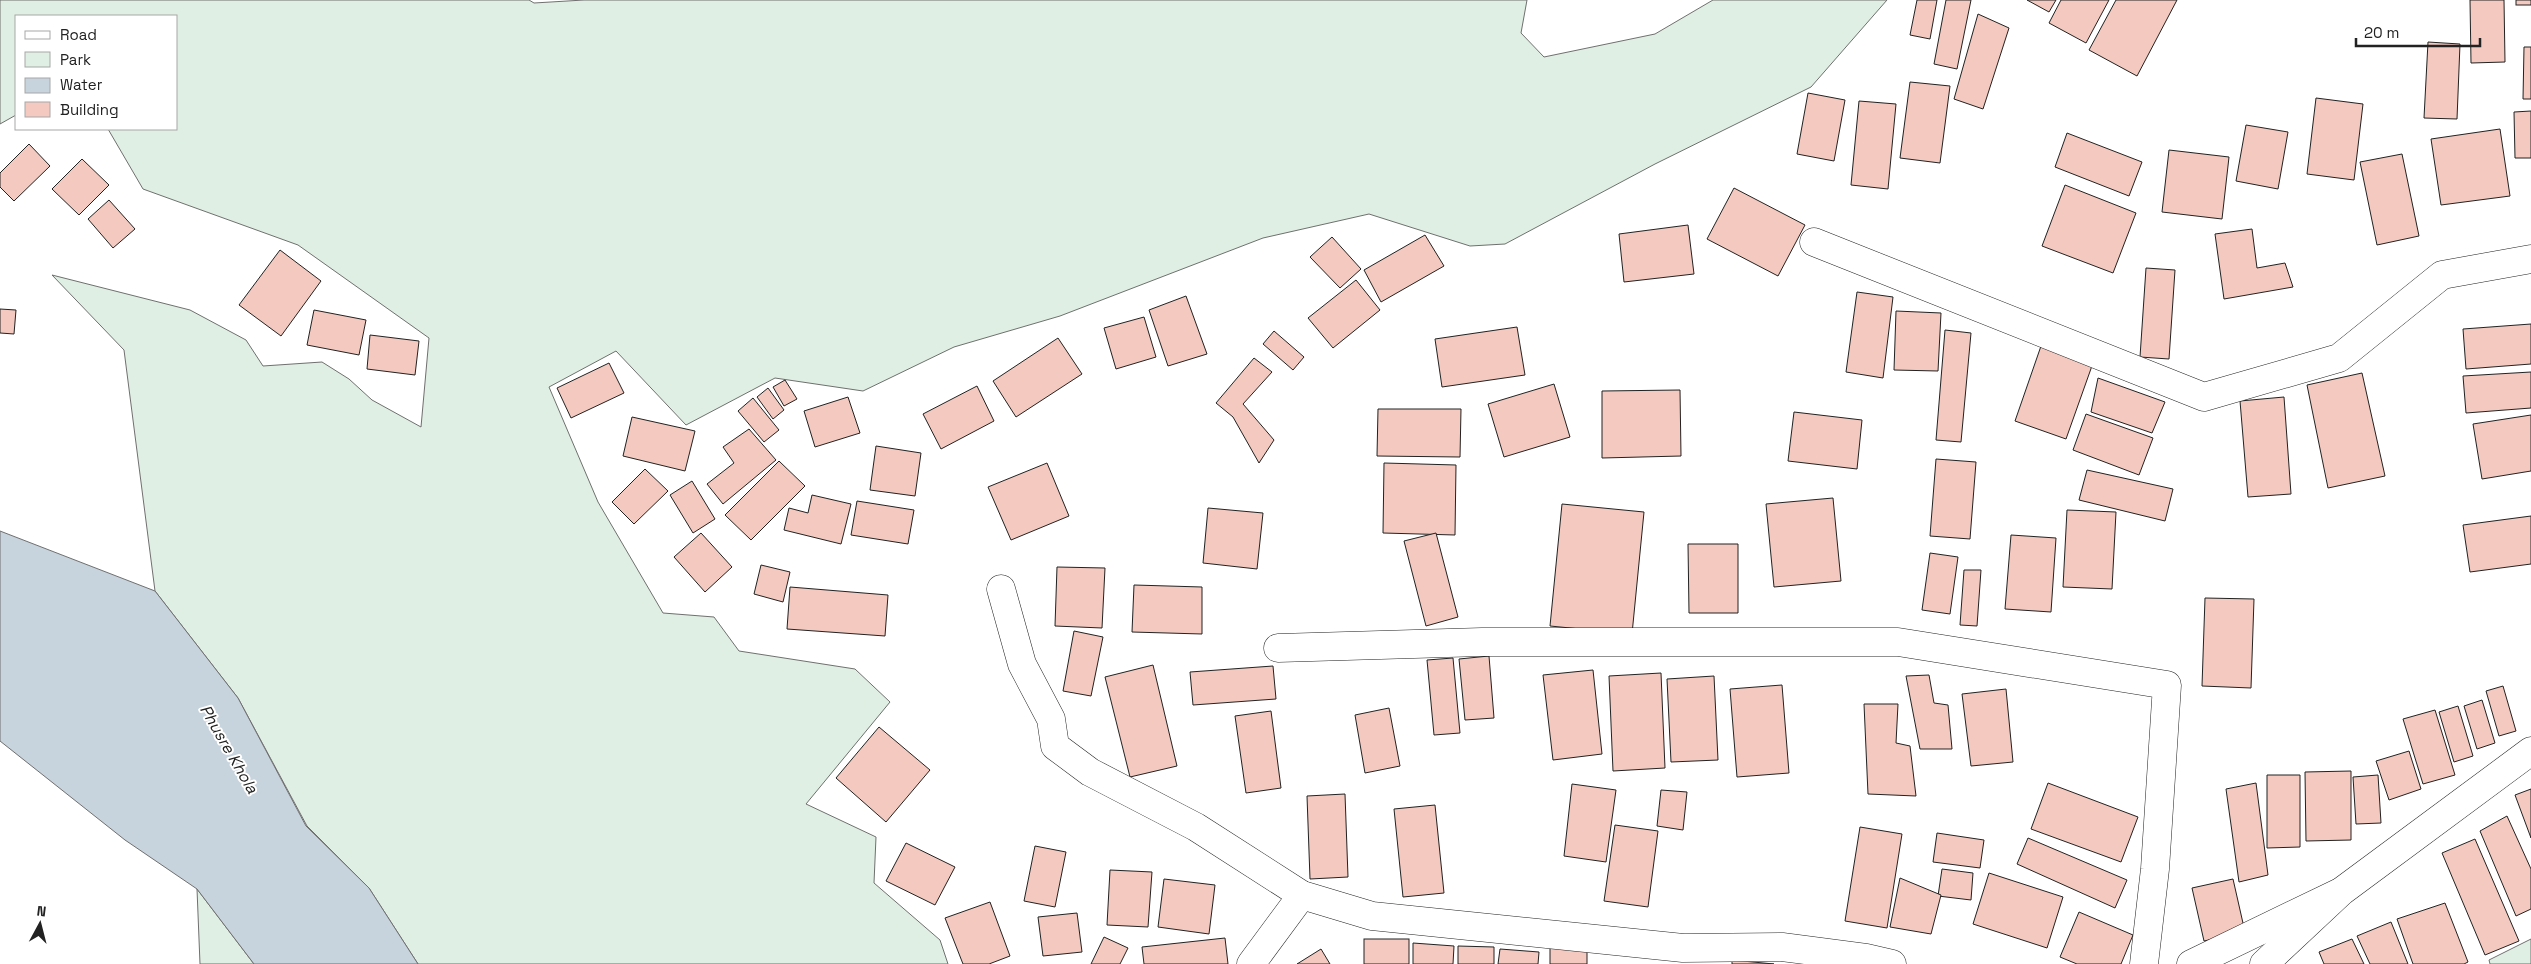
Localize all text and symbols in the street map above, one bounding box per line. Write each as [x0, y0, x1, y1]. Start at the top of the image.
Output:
legend [15, 15, 178, 130]
scale bar [2356, 15, 2480, 47]
text: 20 m [2364, 23, 2399, 42]
text: Road [60, 25, 97, 44]
text: Park [60, 50, 91, 69]
text: Water [60, 75, 103, 94]
text: Building [60, 100, 119, 119]
water label: Phusre Khola [195, 701, 263, 798]
north arrow [15, 899, 65, 949]
text: N [36, 902, 47, 921]

